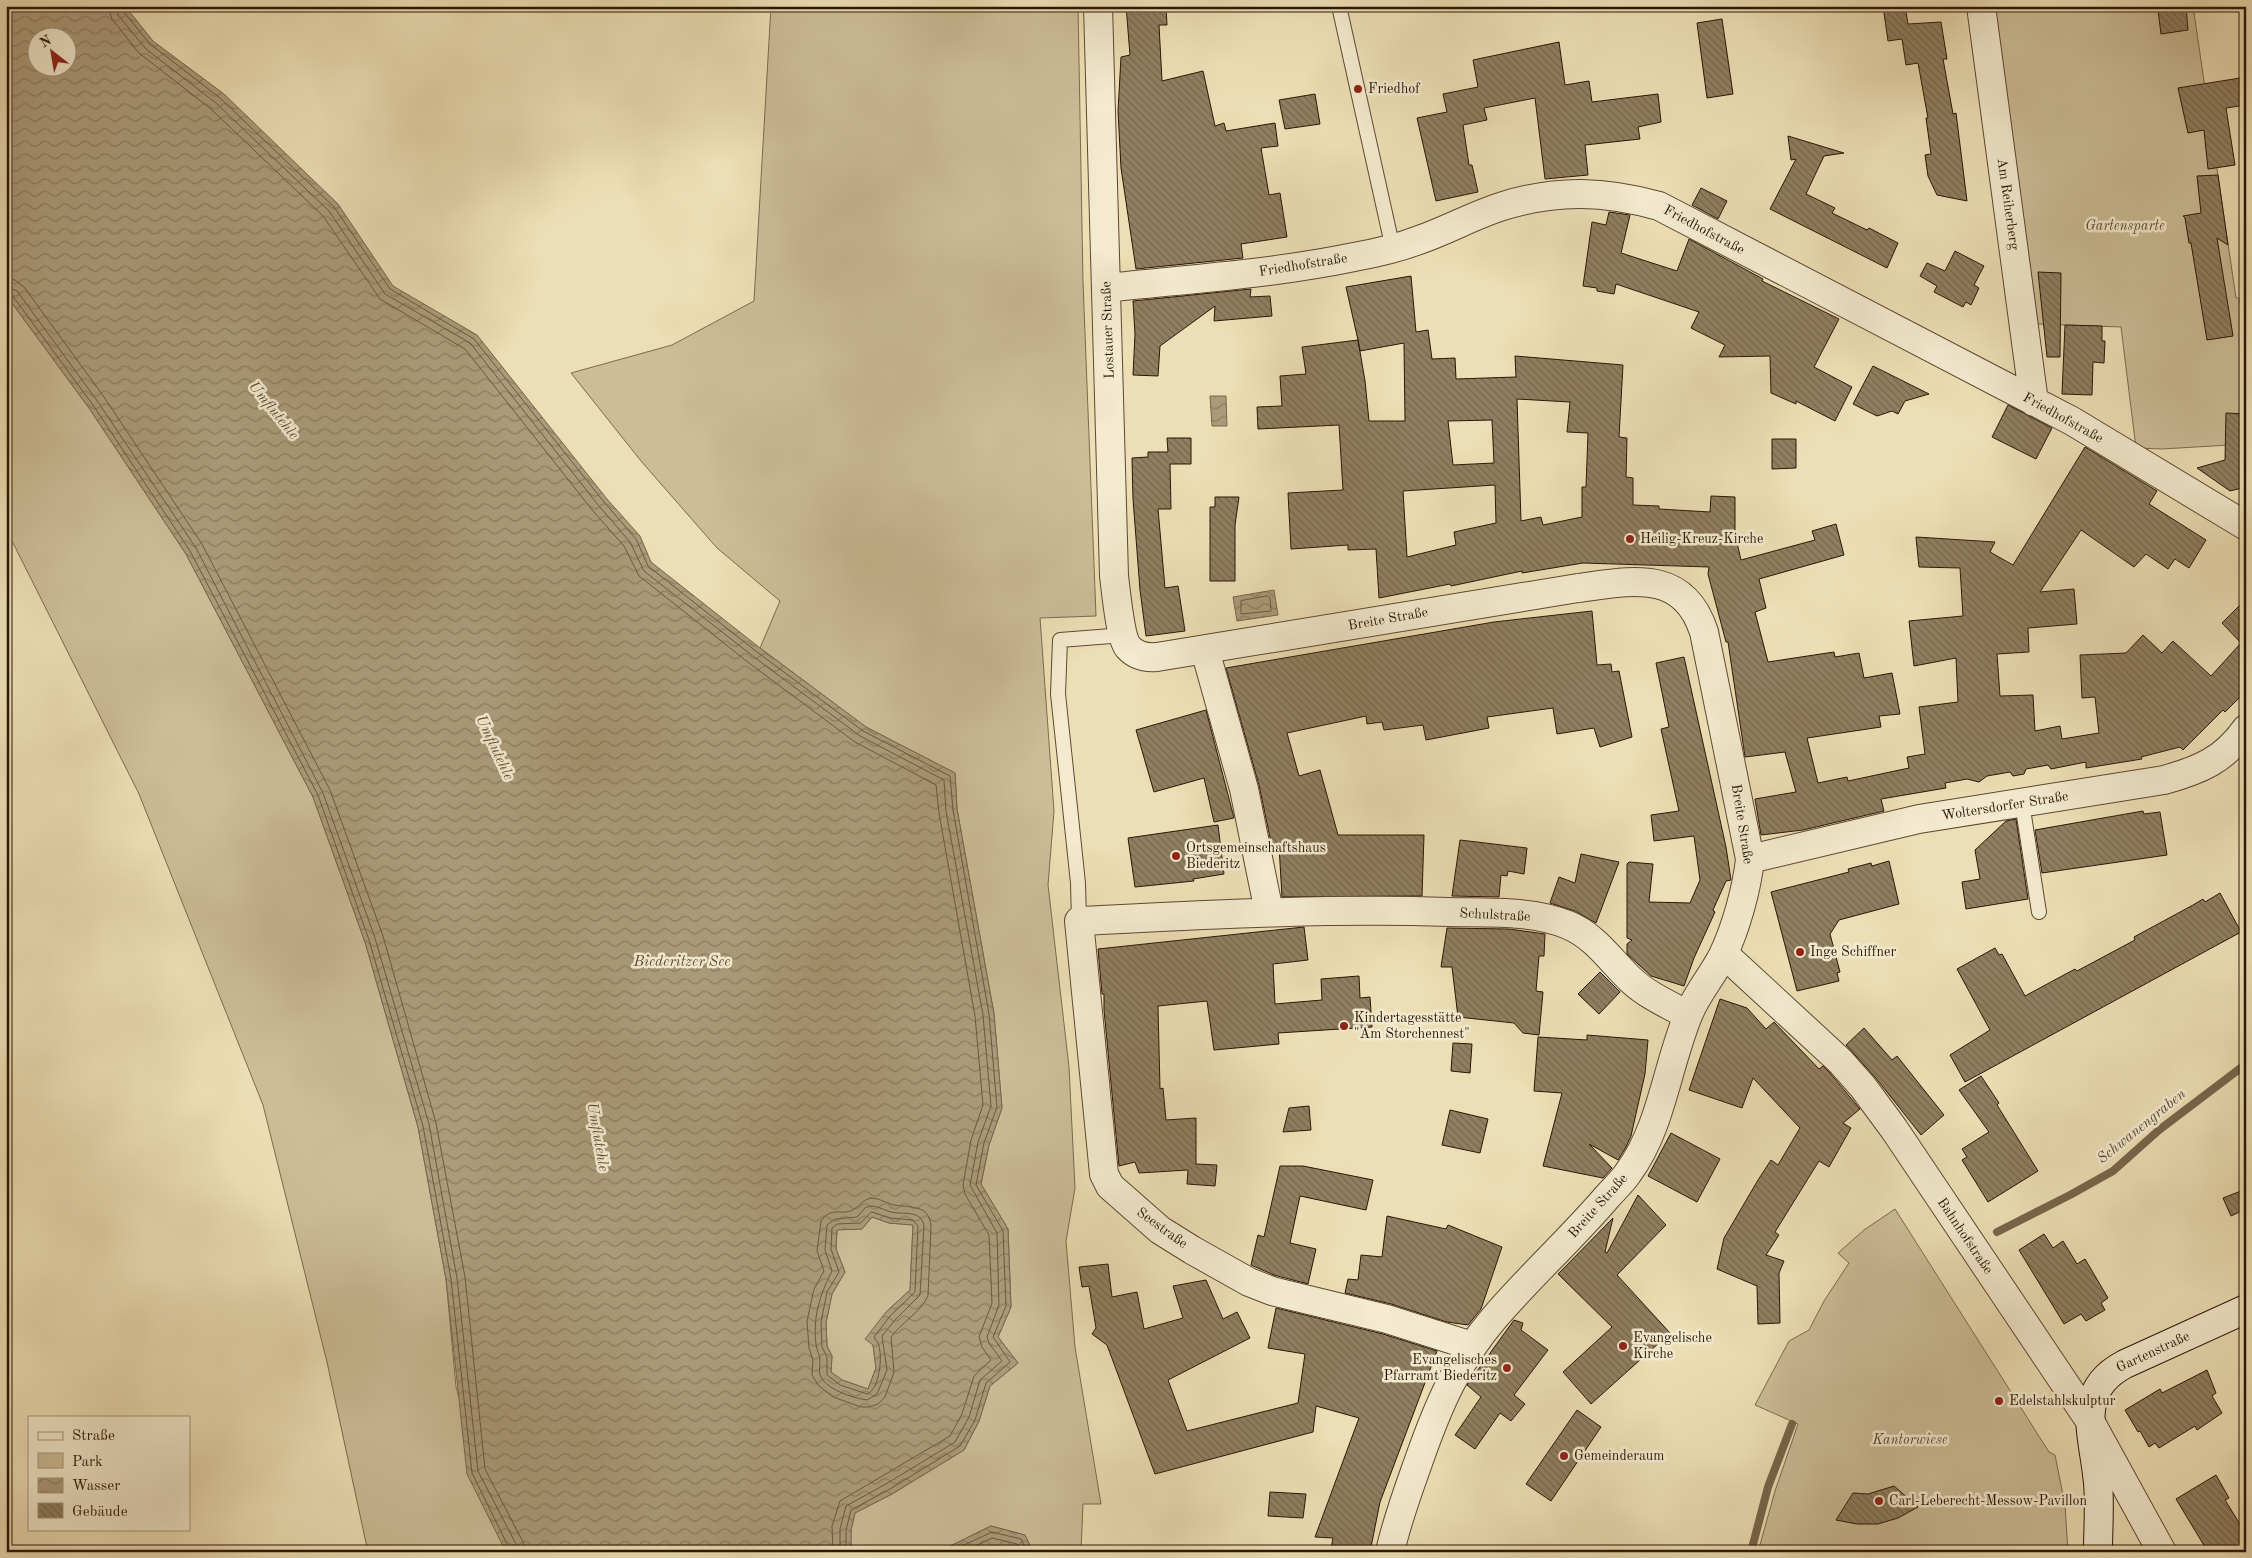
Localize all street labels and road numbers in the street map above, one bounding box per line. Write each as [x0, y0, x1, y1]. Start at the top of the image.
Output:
street label: Am Reiherberg [1995, 157, 2021, 251]
street label: Friedhofstraße [1661, 203, 1747, 257]
street label: Friedhofstraße [1258, 251, 1348, 279]
street label: Lostauer Straße [1099, 281, 1117, 379]
street label: Friedhofstraße [2021, 390, 2105, 446]
street label: Breite Straße [1347, 605, 1429, 633]
street label: Breite Straße [1729, 783, 1755, 865]
street label: Woltersdorfer Straße [1941, 789, 2069, 823]
street label: Schulstraße [1459, 906, 1531, 924]
street label: Breite Straße [1566, 1171, 1630, 1241]
street label: Bahnhofstraße [1934, 1195, 1996, 1277]
street label: Seestraße [1134, 1205, 1190, 1251]
street label: Gartenstraße [2114, 1329, 2192, 1375]

